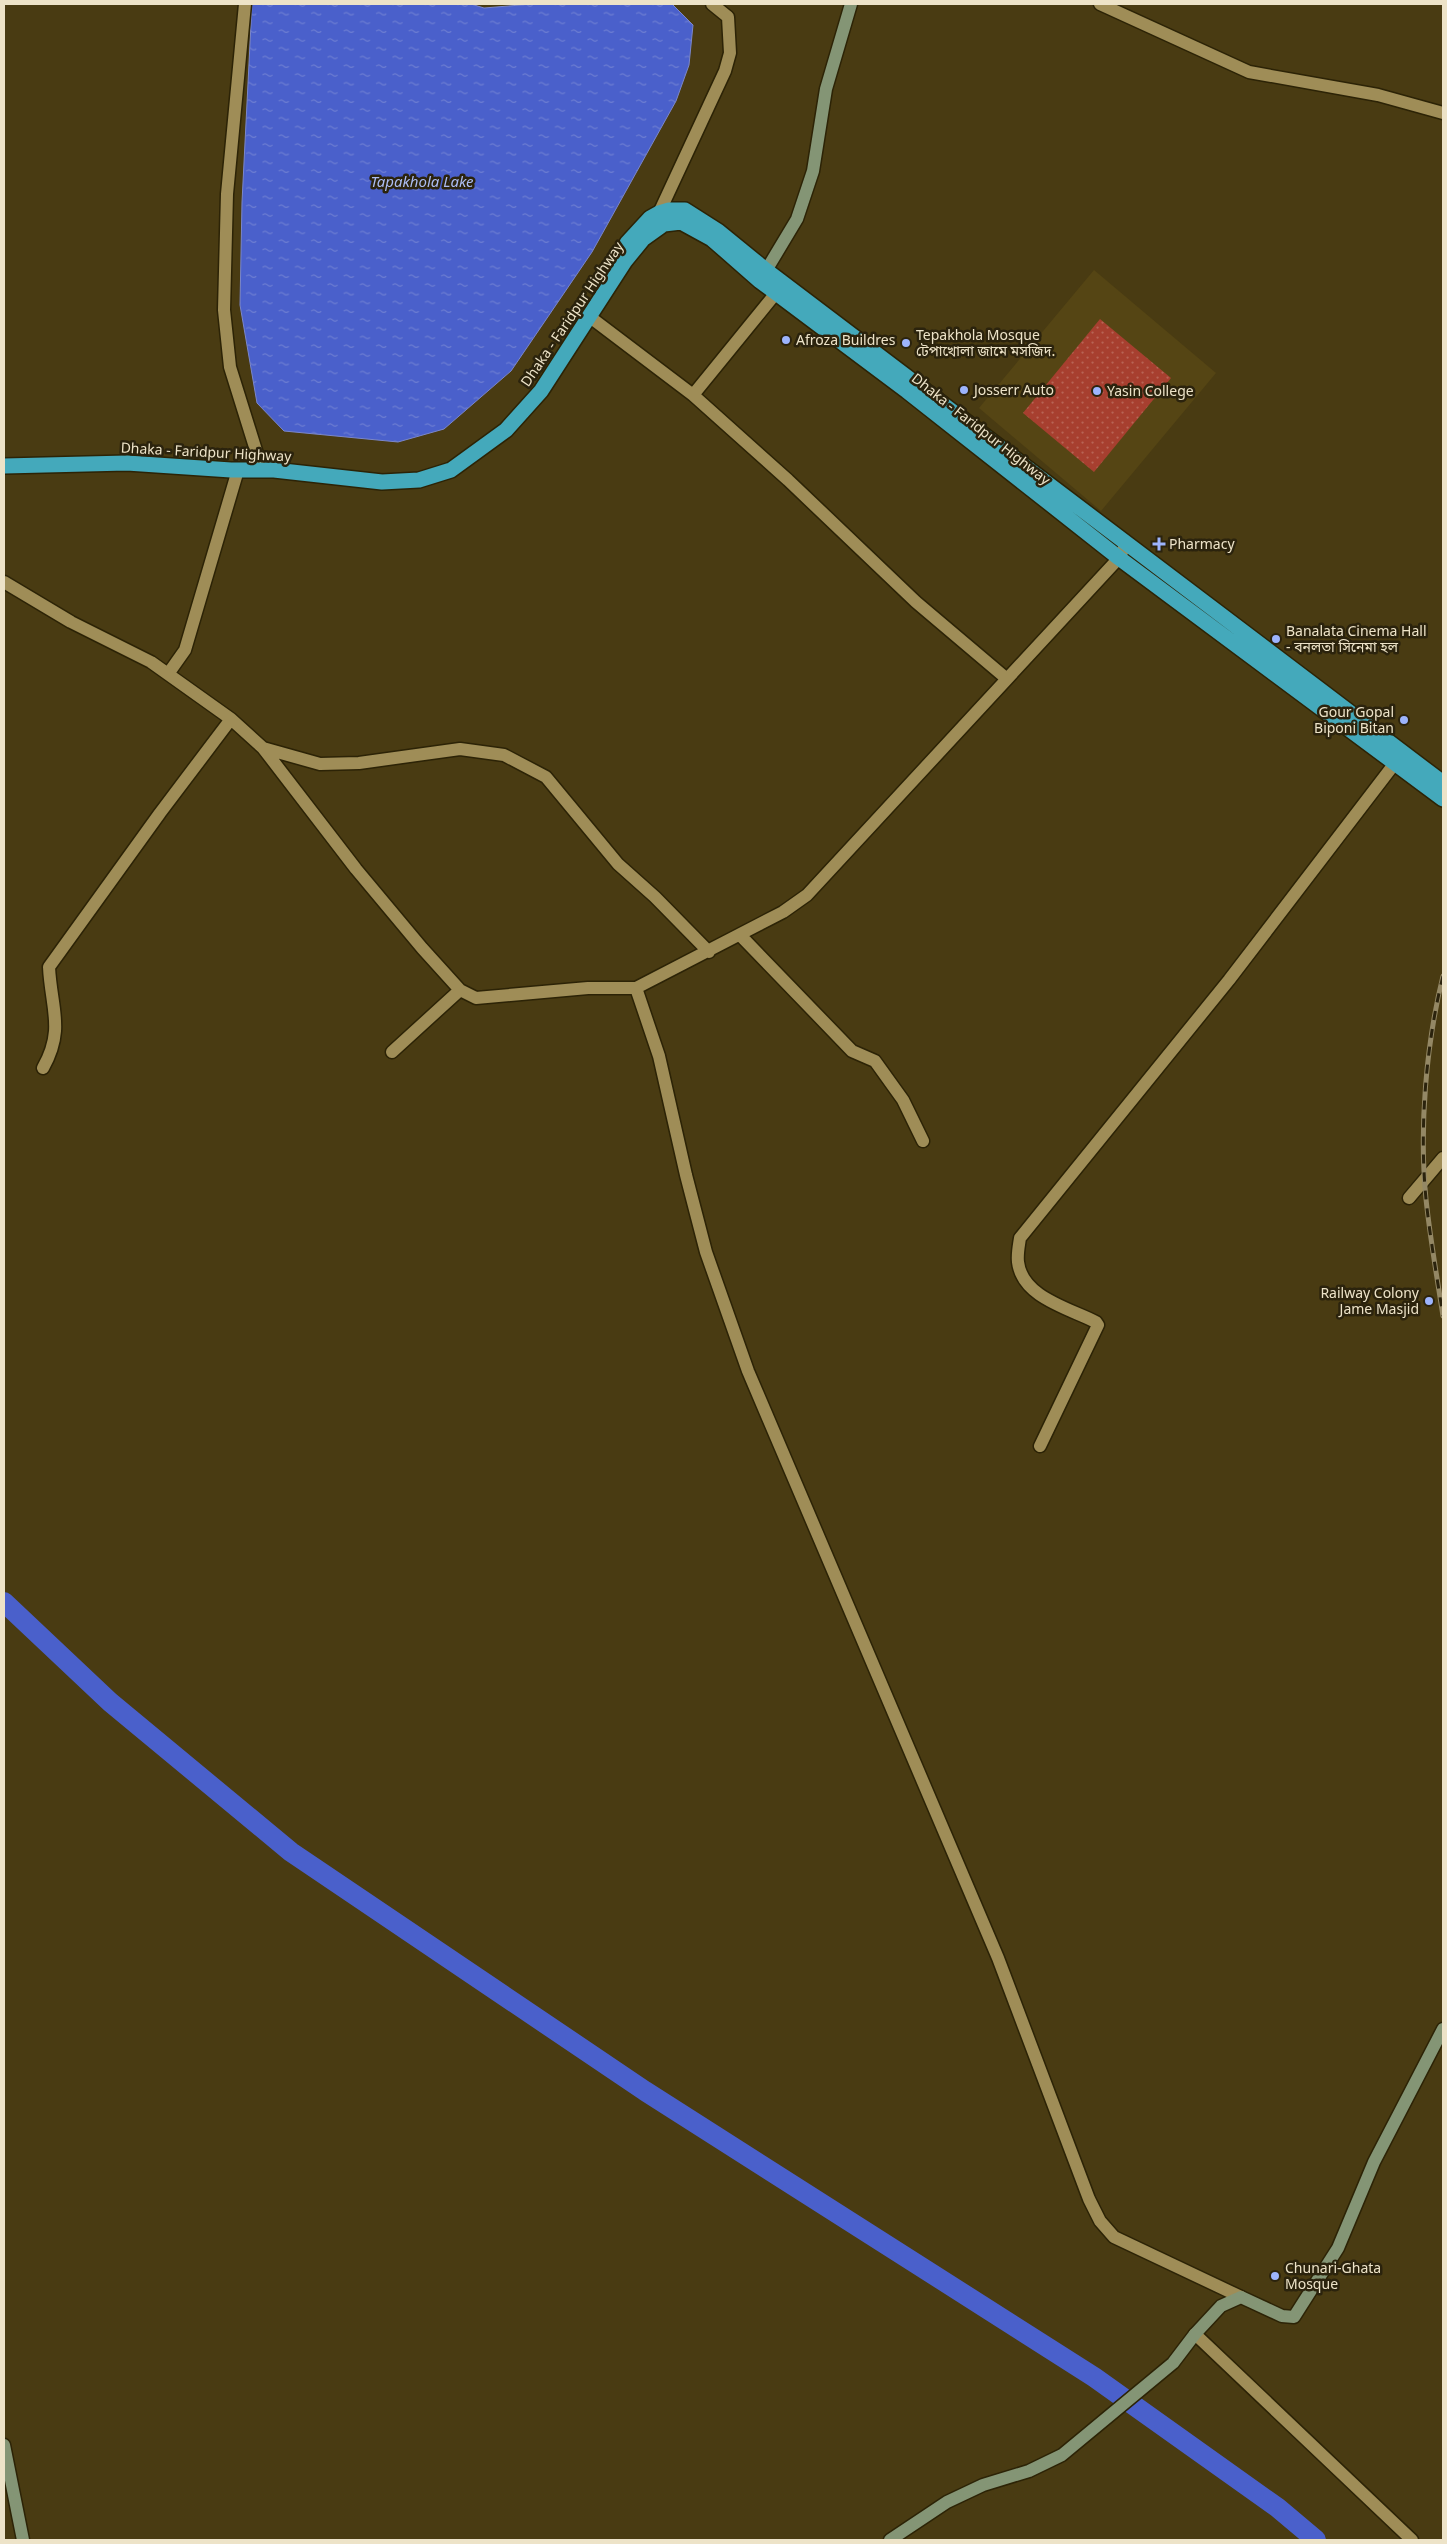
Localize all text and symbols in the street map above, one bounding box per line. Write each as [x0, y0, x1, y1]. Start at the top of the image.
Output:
water label: Tapakhola Lake [370, 171, 474, 191]
street label: Dhaka - Faridpur Highway [516, 237, 628, 390]
place label: Tepakhola Mosque টেপাখোলা জামে মসজিদ. [916, 325, 1055, 360]
place label: Afroza Buildres [796, 330, 896, 349]
marker: Afroza Buildres [780, 334, 792, 346]
marker: Tepakhola Mosque টেপাখোলা জামে মসজিদ. [900, 337, 912, 349]
street label: Dhaka - Faridpur Highway [908, 369, 1055, 489]
place label: Josserr Auto [972, 380, 1054, 399]
place label: Yasin College [1107, 381, 1194, 400]
marker: Josserr Auto [958, 384, 970, 396]
marker: Yasin College [1091, 385, 1103, 397]
street label: Dhaka - Faridpur Highway [120, 438, 293, 466]
place label: Pharmacy [1169, 534, 1235, 553]
marker: Pharmacy [1153, 538, 1165, 550]
place label: Banalata Cinema Hall - বনলতা সিনেমা হল [1286, 621, 1427, 656]
marker: Banalata Cinema Hall - বনলতা সিনেমা হল [1270, 633, 1282, 645]
place label: Gour Gopal Biponi Bitan [1314, 702, 1394, 737]
marker: Gour Gopal Biponi Bitan [1398, 714, 1410, 726]
place label: Railway Colony Jame Masjid [1320, 1283, 1420, 1318]
marker: Railway Colony Jame Masjid [1423, 1295, 1435, 1307]
place label: Chunari-Ghata Mosque [1285, 2258, 1381, 2293]
marker: Chunari-Ghata Mosque [1269, 2270, 1281, 2282]

